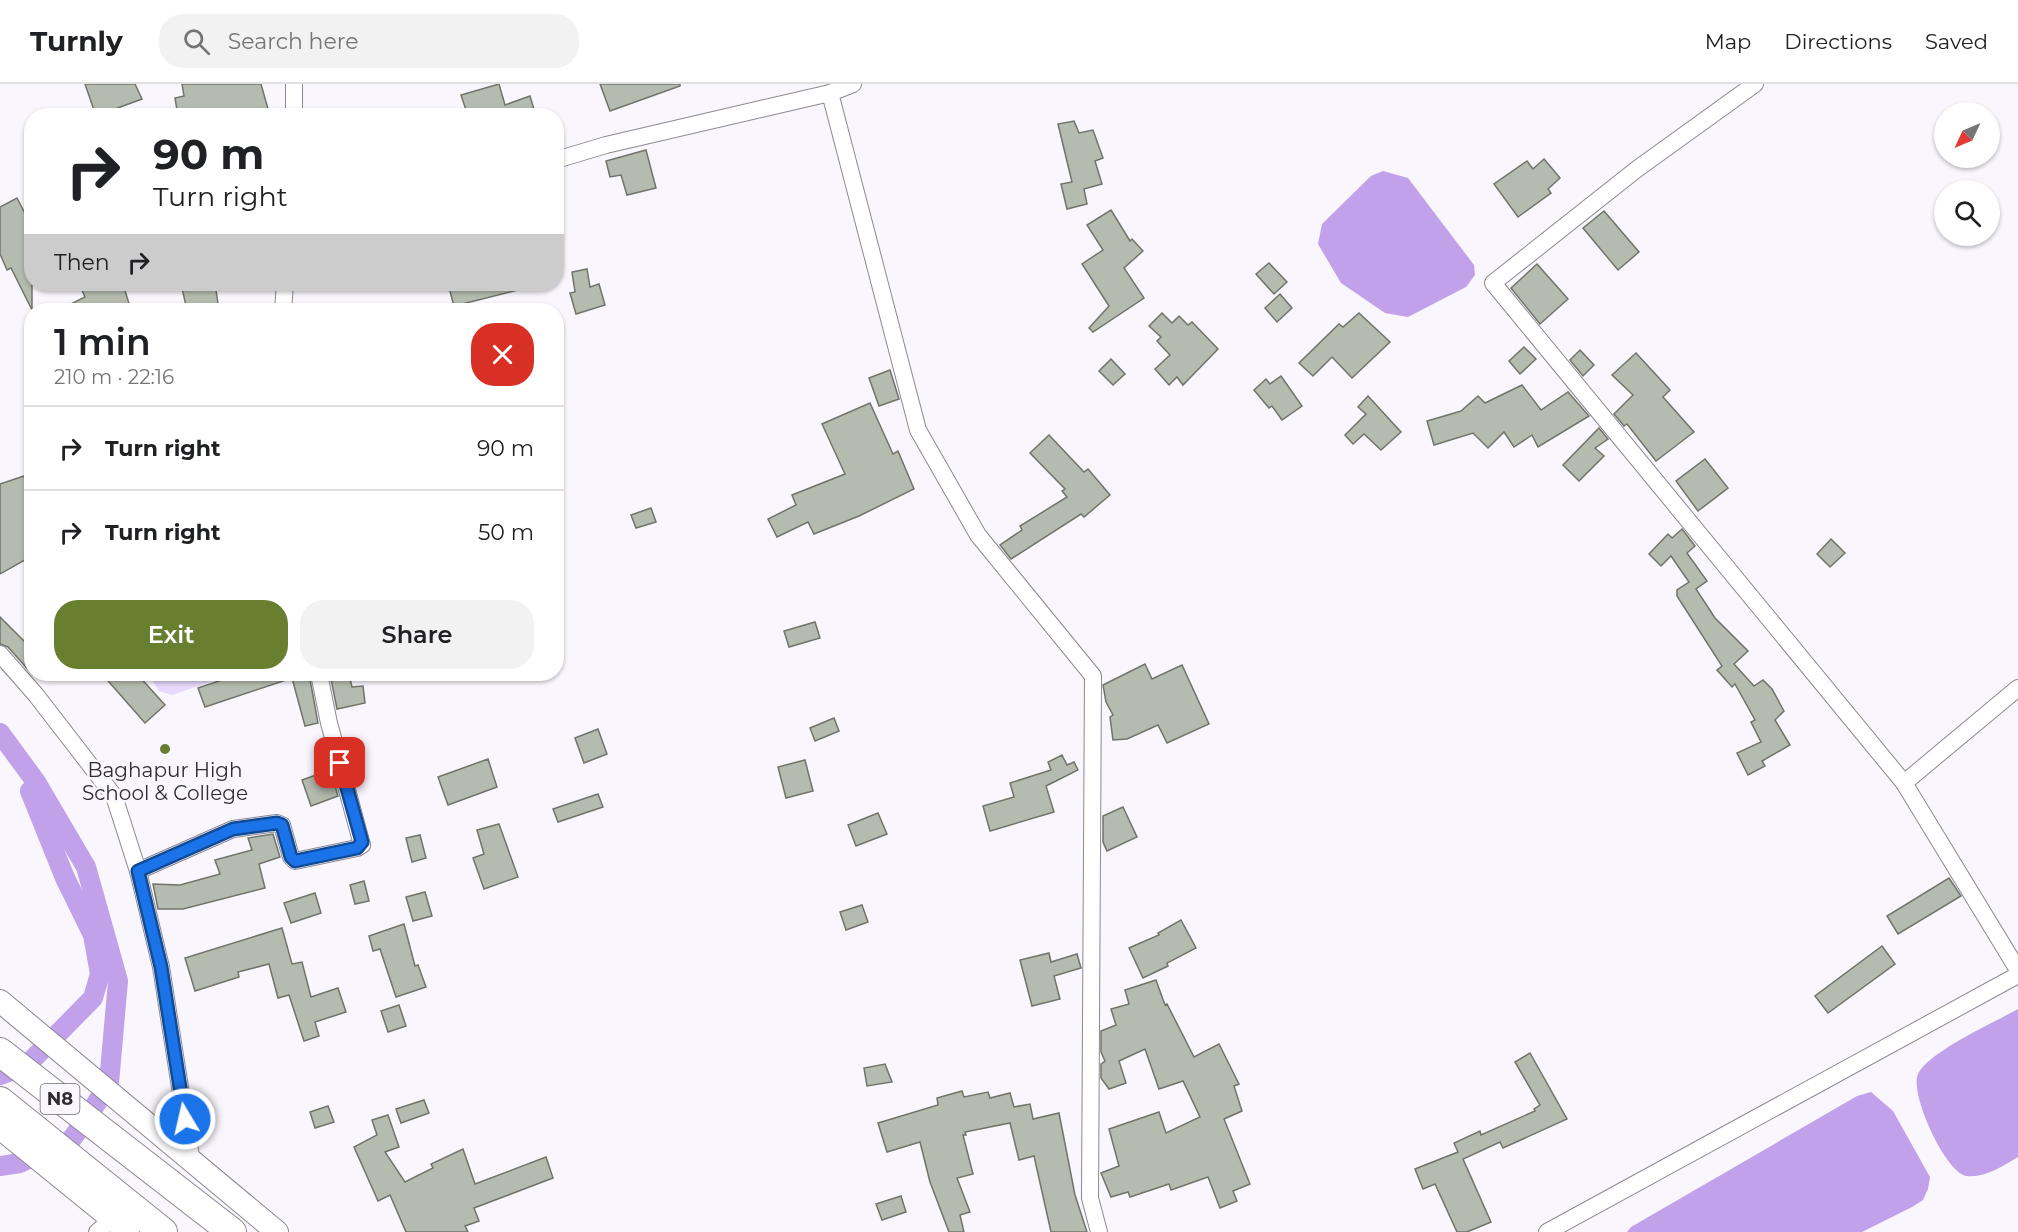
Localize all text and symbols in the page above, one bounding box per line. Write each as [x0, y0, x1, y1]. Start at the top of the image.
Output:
search box [159, 14, 579, 68]
text: Turnly [30, 24, 123, 58]
icon: search [180, 25, 213, 58]
text: Search here [228, 28, 359, 55]
text: Map [1705, 29, 1751, 54]
text: Directions [1784, 29, 1892, 54]
text: Saved [1925, 29, 1988, 54]
north arrow [1934, 102, 2000, 168]
map controls [1934, 102, 2000, 246]
text: 90 m [153, 128, 264, 180]
icon: right [54, 132, 132, 210]
text: Turn right [153, 180, 288, 213]
button: search [1934, 180, 2000, 246]
icon: right [122, 246, 155, 279]
text: Then [54, 249, 110, 276]
text: 1 min [54, 320, 151, 364]
button: close [471, 323, 534, 386]
text: 210 m · 22:16 [54, 365, 174, 389]
icon: right [54, 432, 87, 465]
text: Turn right [105, 435, 220, 462]
text: 90 m [477, 435, 534, 462]
icon: right [54, 516, 87, 549]
text: Turn right [105, 519, 220, 546]
text: 50 m [478, 519, 534, 546]
button: Exit [54, 600, 288, 669]
button: Share [300, 600, 534, 669]
pin [314, 737, 365, 788]
marker: Baghapur High School & College [158, 742, 172, 756]
icon: arrive [323, 746, 356, 779]
place label: Baghapur High School & College [82, 758, 248, 805]
road number: N8 [40, 1084, 80, 1114]
position arrow [153, 1087, 217, 1151]

